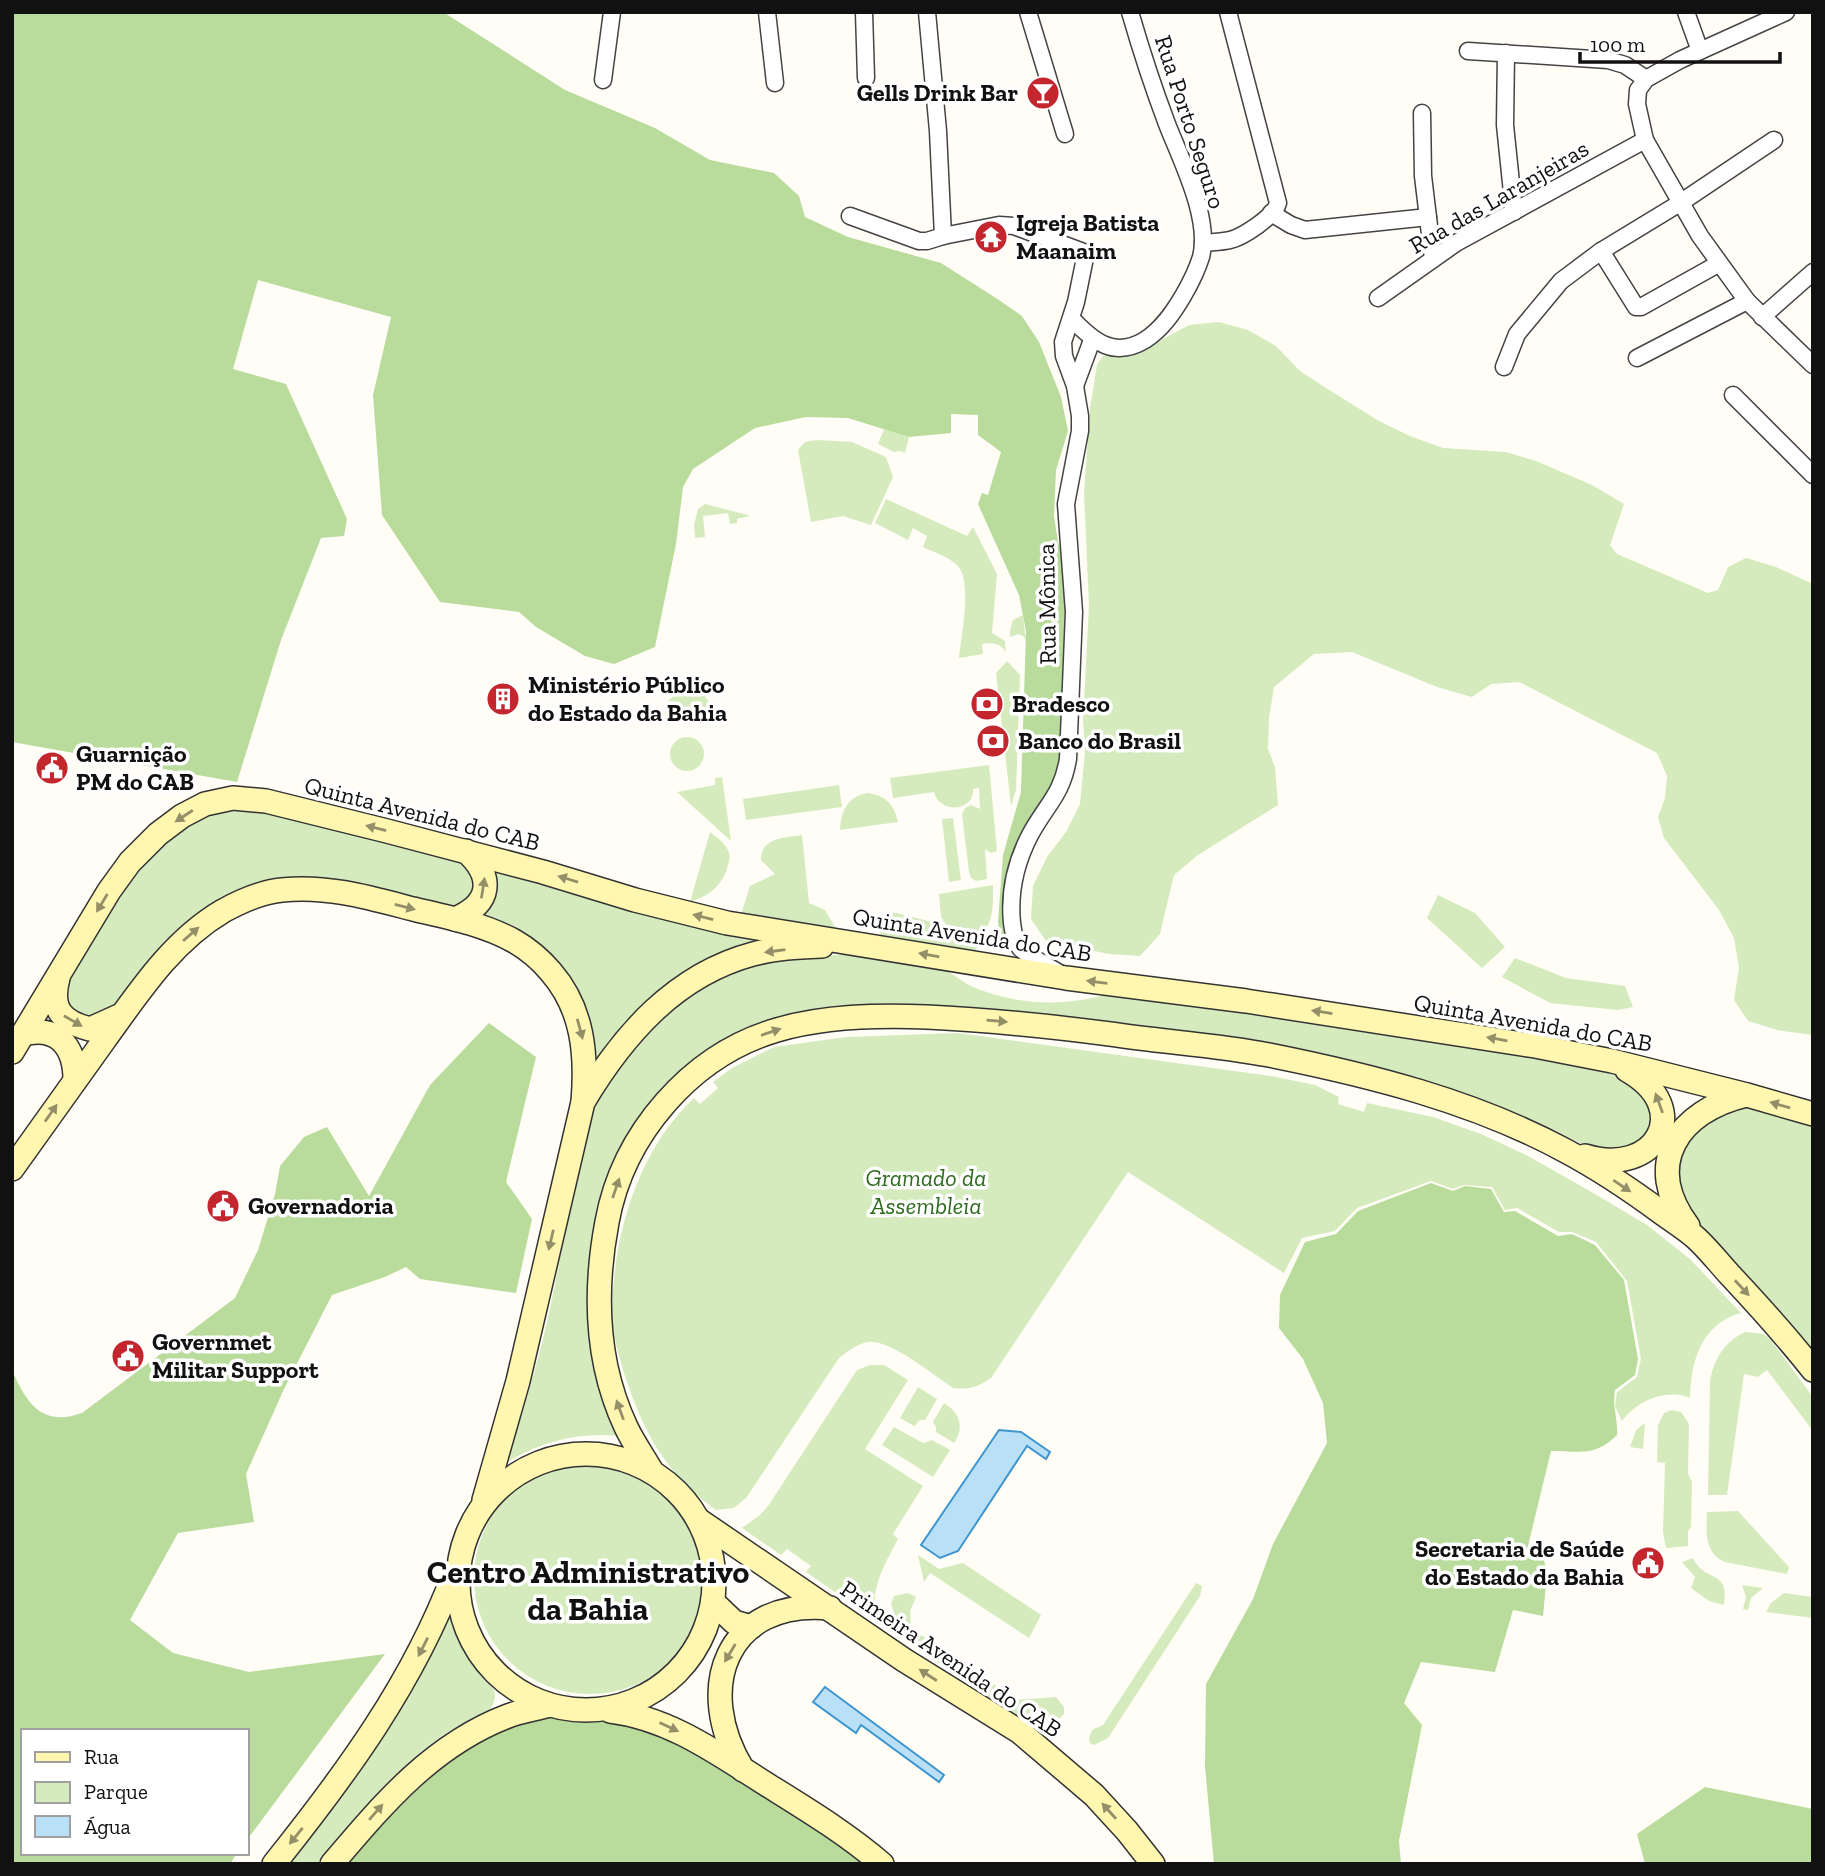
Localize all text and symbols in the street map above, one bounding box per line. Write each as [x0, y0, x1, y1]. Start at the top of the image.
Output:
scale bar [1580, 21, 1780, 65]
street label: Rua Porto Seguro [1149, 31, 1232, 212]
text: 100 m [1590, 32, 1645, 57]
bar icon: Gells Drink Bar [1024, 74, 1062, 112]
place label: Gells Drink Bar [857, 78, 1018, 107]
street label: Rua das Laranjeiras [1404, 133, 1594, 260]
place label: Igreja Batista Maanaim [1016, 208, 1159, 265]
temple icon: Igreja Batista Maanaim [972, 218, 1010, 256]
street label: Rua Mônica [1031, 543, 1062, 665]
place label: Ministério Público do Estado da Bahia [528, 670, 727, 727]
building icon: Ministério Público do Estado da Bahia [484, 680, 522, 718]
bank icon: Bradesco [968, 685, 1006, 723]
place label: Bradesco [1012, 689, 1110, 718]
bank icon: Banco do Brasil [974, 722, 1012, 760]
place label: Banco do Brasil [1018, 726, 1181, 755]
place label: Guarnição PM do CAB [76, 739, 194, 796]
public building icon: Guarnição PM do CAB [33, 749, 71, 787]
street label: Quinta Avenida do CAB [301, 770, 543, 857]
one-way arrow [174, 809, 194, 822]
one-way arrow [365, 822, 387, 833]
one-way arrow [557, 874, 578, 884]
one-way arrow [477, 877, 488, 899]
one-way arrow [96, 893, 108, 912]
one-way arrow [394, 901, 416, 912]
street label: Quinta Avenida do CAB [851, 901, 1094, 968]
one-way arrow [692, 911, 714, 922]
one-way arrow [182, 926, 200, 942]
one-way arrow [763, 945, 785, 956]
one-way arrow [918, 949, 940, 960]
one-way arrow [1085, 976, 1107, 987]
street label: Quinta Avenida do CAB [1412, 987, 1655, 1058]
one-way arrow [1311, 1006, 1333, 1017]
one-way arrow [64, 1015, 83, 1027]
one-way arrow [986, 1016, 1008, 1027]
one-way arrow [575, 1018, 586, 1040]
one-way arrow [761, 1026, 782, 1037]
one-way arrow [1486, 1033, 1508, 1044]
one-way arrow [1653, 1092, 1664, 1113]
one-way arrow [1769, 1099, 1790, 1109]
one-way arrow [44, 1104, 58, 1122]
park label: Gramado da Assembleia [866, 1163, 986, 1220]
one-way arrow [611, 1177, 622, 1198]
one-way arrow [1613, 1179, 1632, 1192]
public building icon: Governadoria [204, 1187, 242, 1225]
place label: Governadoria [248, 1191, 394, 1220]
one-way arrow [545, 1229, 556, 1251]
one-way arrow [1734, 1279, 1750, 1297]
place label: Governmet Militar Support [152, 1327, 319, 1384]
public building icon: Governmet Militar Support [109, 1337, 147, 1375]
one-way arrow [614, 1400, 625, 1421]
place label: Secretaria de Saúde do Estado da Bahia [1415, 1534, 1624, 1591]
public building icon: Secretaria de Saúde do Estado da Bahia [1629, 1544, 1667, 1582]
district label: Centro Administrativo da Bahia [427, 1553, 749, 1628]
street label: Primeira Avenida do CAB [835, 1574, 1067, 1743]
one-way arrow [417, 1637, 428, 1657]
one-way arrow [724, 1643, 737, 1662]
one-way arrow [918, 1669, 938, 1682]
one-way arrow [659, 1721, 679, 1733]
legend [21, 1729, 248, 1855]
text: Rua [84, 1744, 119, 1769]
text: Parque [84, 1779, 148, 1804]
one-way arrow [368, 1803, 384, 1821]
one-way arrow [1102, 1803, 1118, 1820]
text: Água [84, 1814, 131, 1839]
one-way arrow [289, 1826, 304, 1844]

